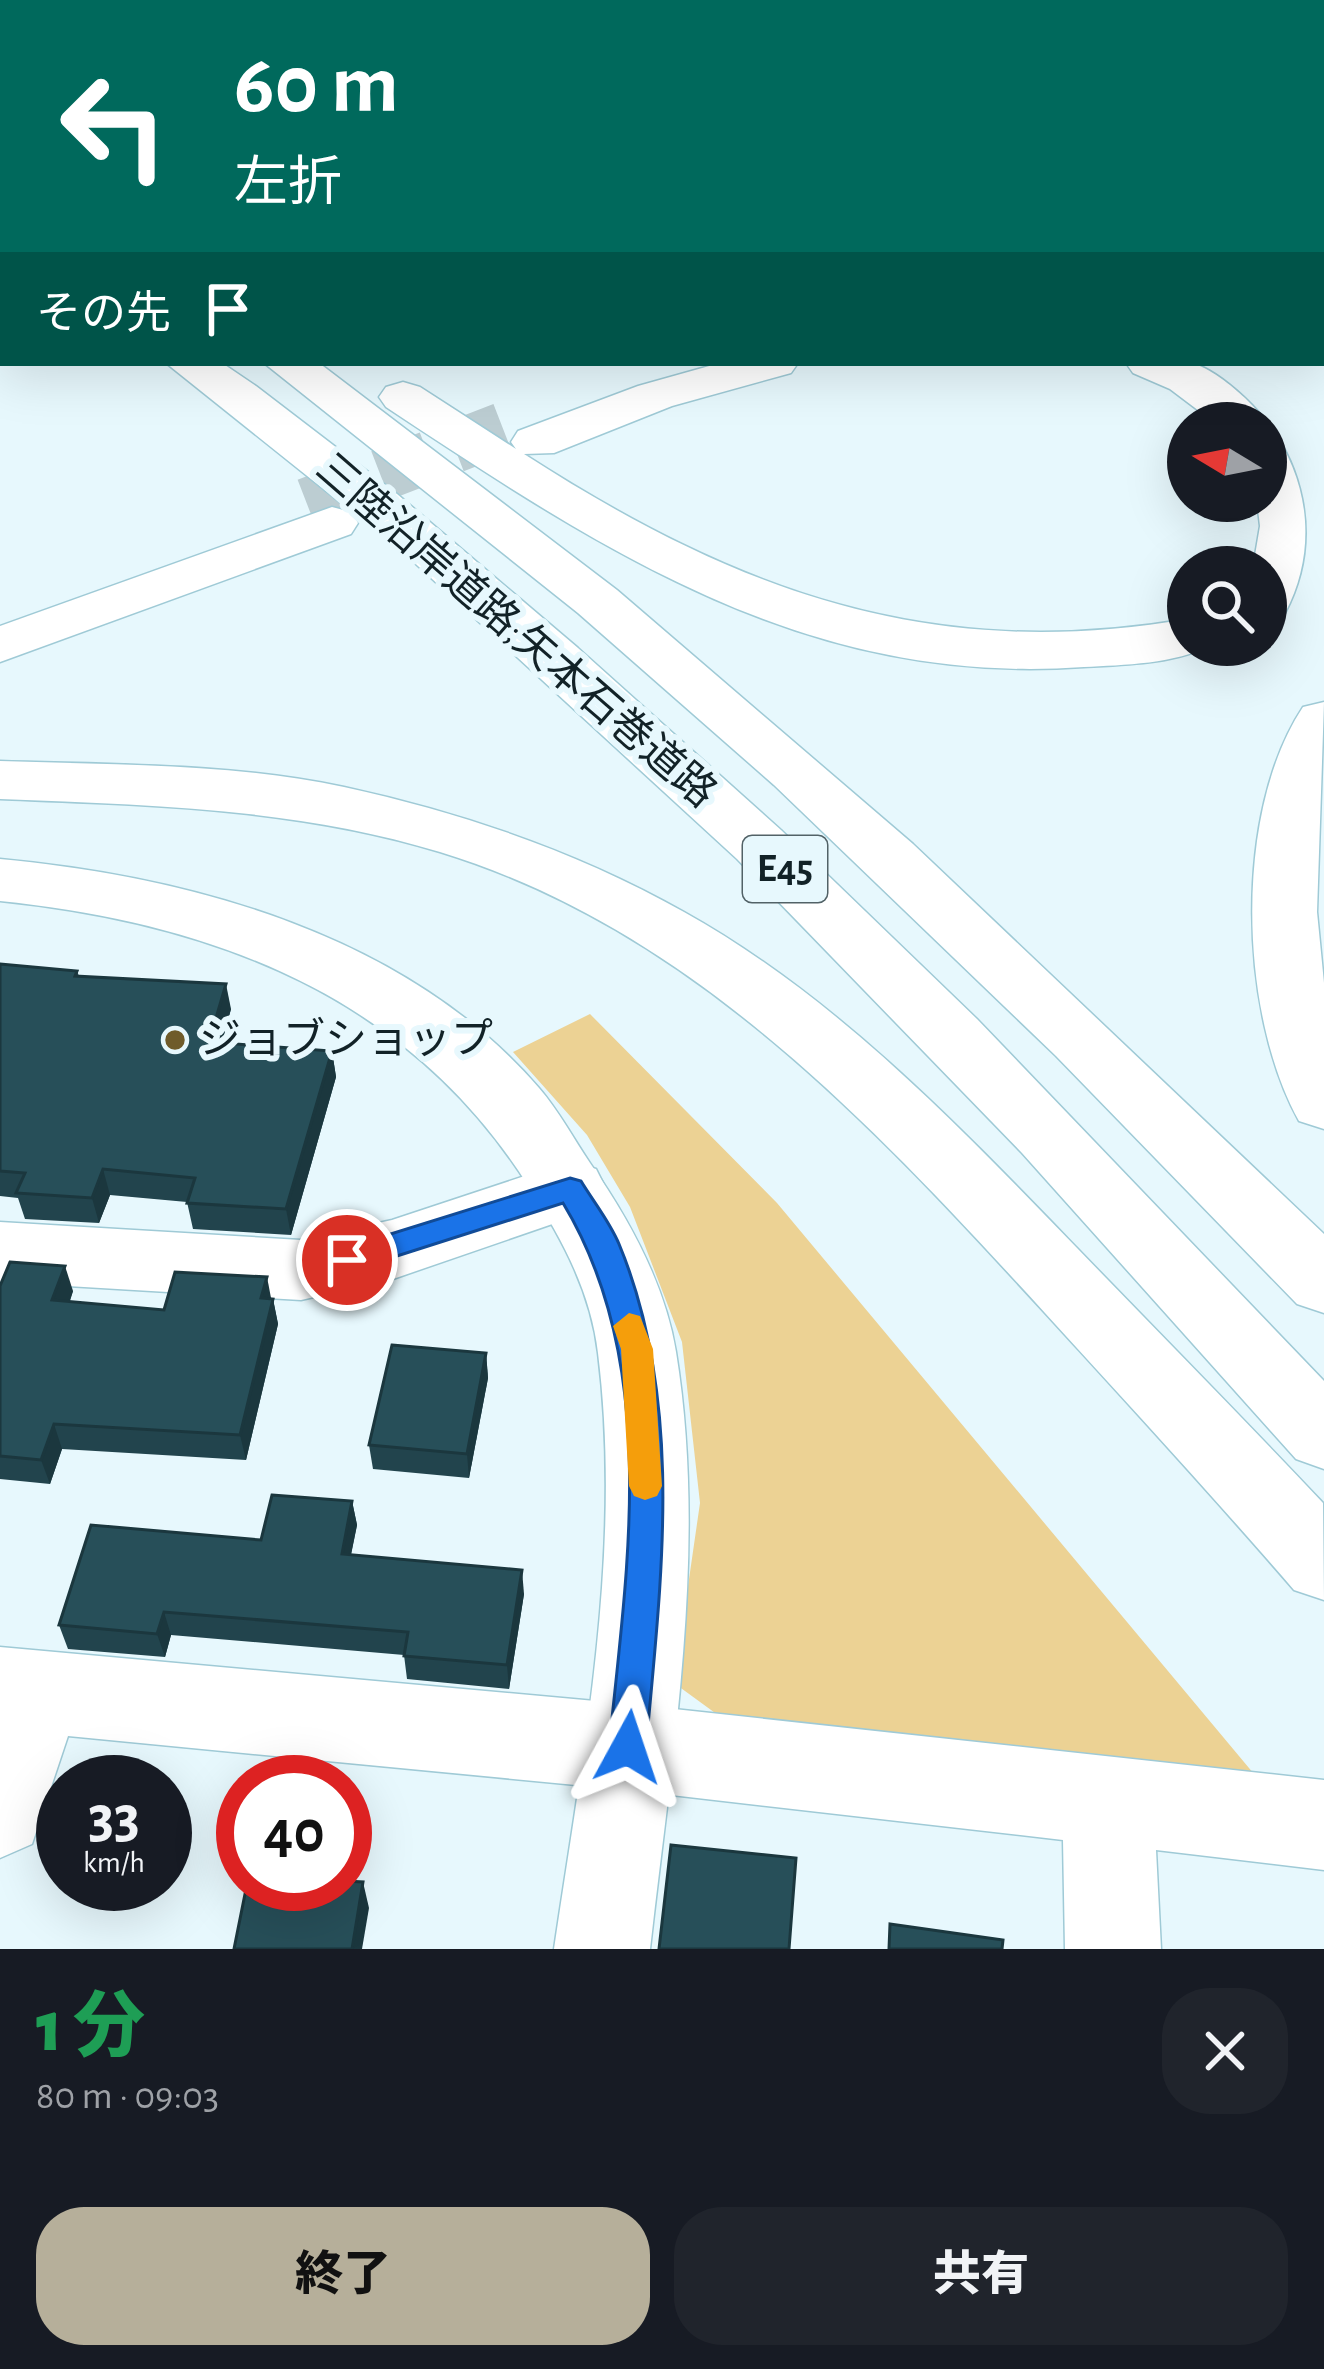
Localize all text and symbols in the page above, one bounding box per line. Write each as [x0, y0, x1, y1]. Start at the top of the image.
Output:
text: 60 m [234, 44, 399, 128]
icon: left [36, 48, 192, 204]
text: 左折 [234, 157, 342, 211]
icon: arrive [195, 276, 261, 342]
text: その先 [36, 292, 171, 337]
north arrow [1167, 402, 1287, 522]
map controls [1167, 402, 1287, 666]
street label: 三陸沿岸道路;矢本石巻道路 [308, 445, 725, 815]
button: search [1167, 546, 1287, 666]
road number: E45 [743, 836, 827, 902]
place label: ジョブショップ [199, 1016, 493, 1061]
marker: ジョブショップ [162, 1027, 188, 1053]
pin [296, 1209, 398, 1311]
icon: arrive [314, 1227, 380, 1293]
position arrow [565, 1684, 691, 1810]
speed limit sign: 40 [216, 1755, 372, 1911]
text: 33 [88, 1788, 140, 1848]
text: km/h [83, 1848, 145, 1878]
button: close [1162, 1988, 1288, 2114]
text: 1 分 [36, 1992, 145, 2064]
text: 80 m · 09:03 [36, 2077, 219, 2116]
button: 終了 [36, 2207, 650, 2345]
button: 共有 [674, 2207, 1288, 2345]

